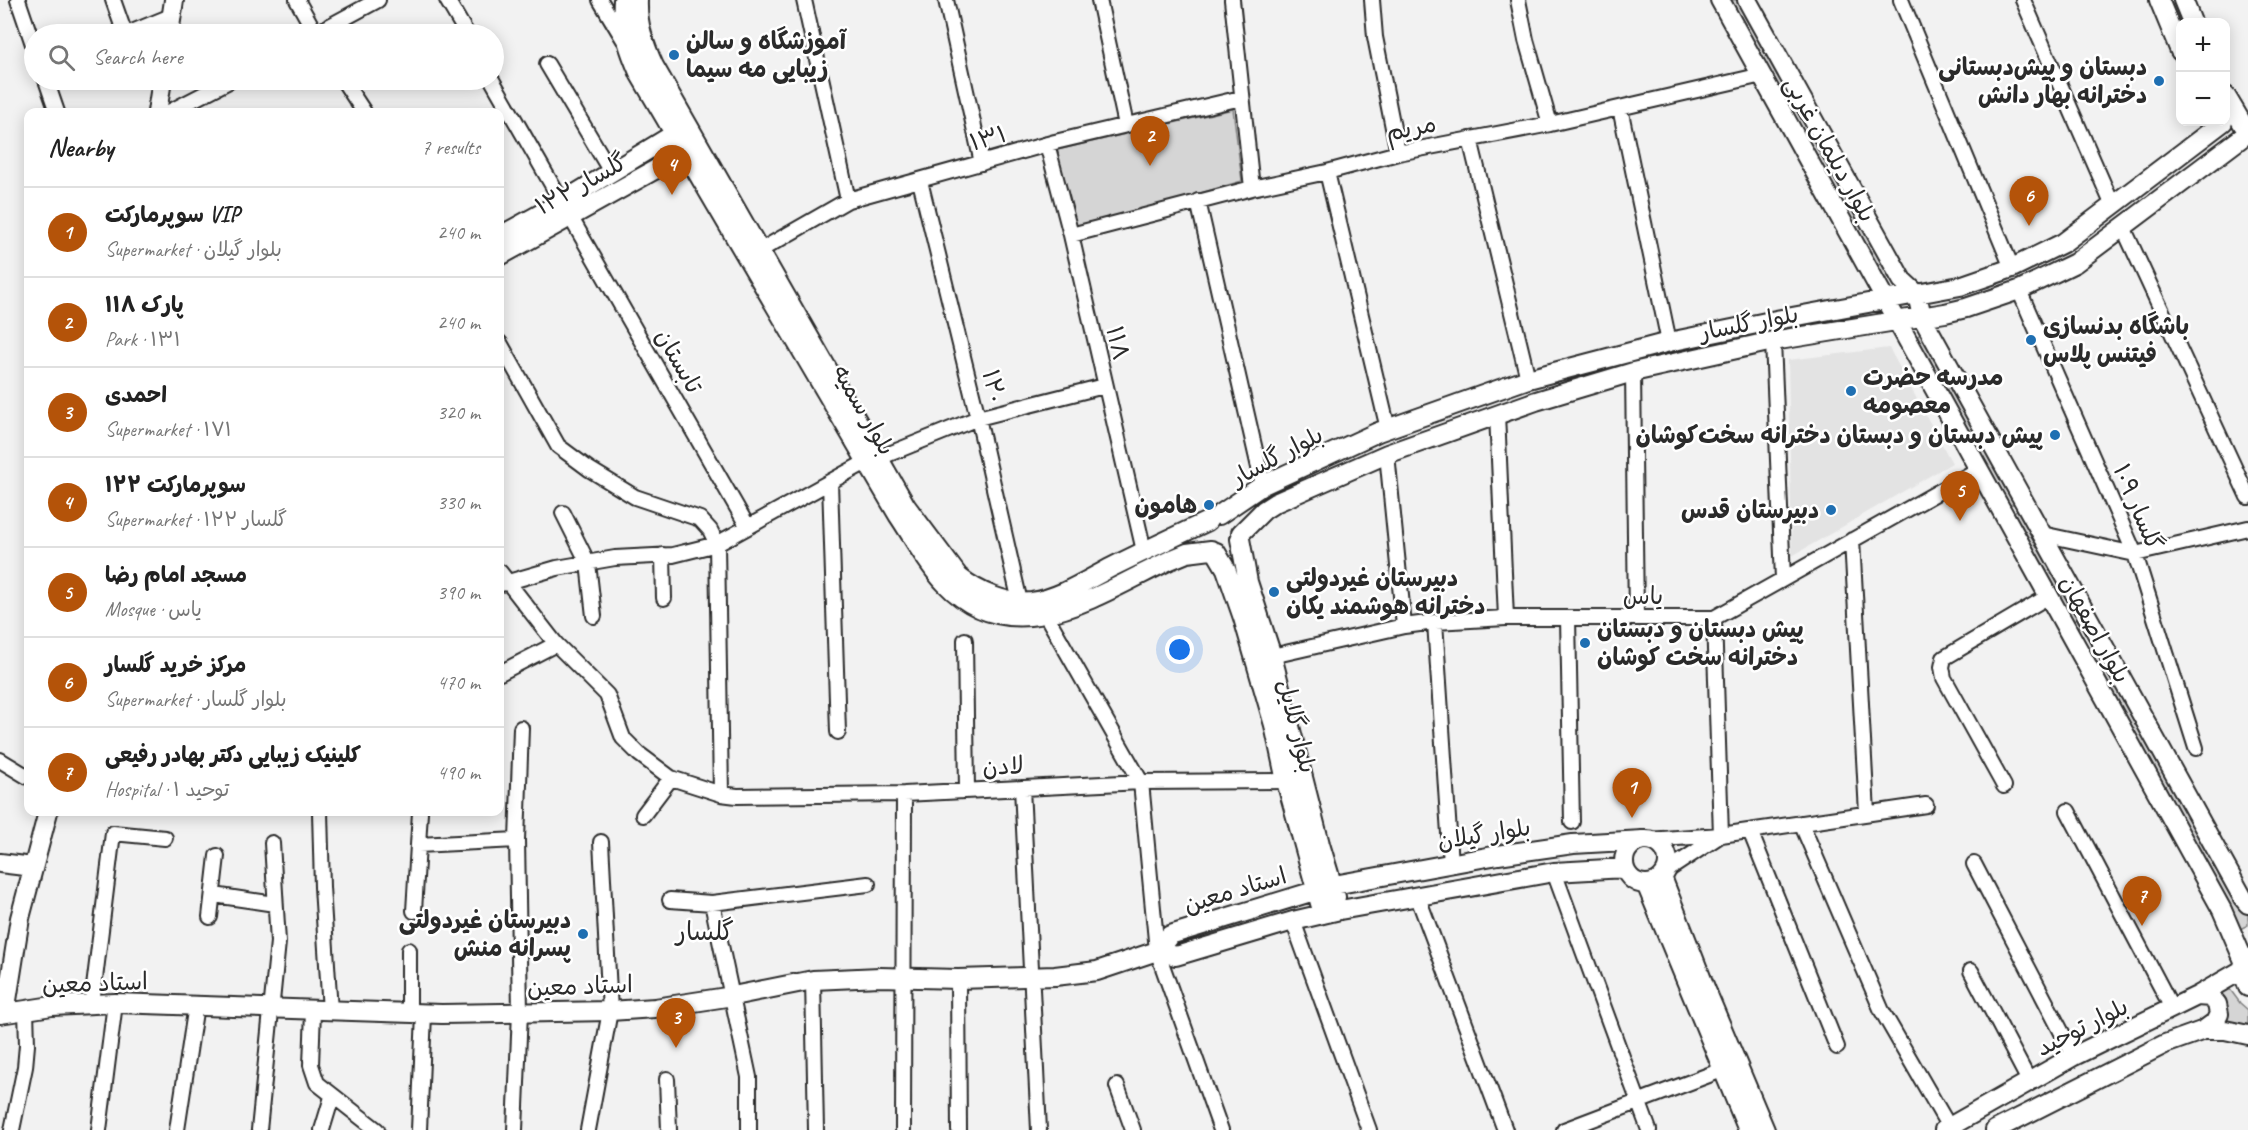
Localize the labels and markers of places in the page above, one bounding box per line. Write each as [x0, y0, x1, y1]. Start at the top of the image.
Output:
place label: آموزشگاه و سالن زیبایی مه سیما [686, 26, 848, 84]
marker: آموزشگاه و سالن زیبایی مه سیما [667, 48, 681, 62]
place label: دبستان و پیش‌دبستانی دخترانه بهار دانش [1938, 52, 2147, 110]
marker: دبستان و پیش‌دبستانی دخترانه بهار دانش [2152, 74, 2166, 88]
pin: 2 [1130, 116, 1170, 166]
pin: 4 [652, 146, 692, 195]
pin: 6 [2010, 176, 2048, 226]
place label: باشگاه بدنسازی فیتنس پلاس [2043, 311, 2189, 369]
marker: باشگاه بدنسازی فیتنس پلاس [2024, 333, 2038, 347]
place label: مدرسه حضرت معصومه [1863, 362, 2004, 420]
marker: مدرسه حضرت معصومه [1844, 384, 1858, 398]
place label: پیش دبستان و دبستان دخترانه سخت‌کوشان [1635, 420, 2043, 450]
marker: پیش دبستان و دبستان دخترانه سخت‌کوشان [2048, 428, 2062, 442]
pin: 5 [1940, 472, 1980, 521]
place label: هامون [1135, 490, 1197, 520]
place label: دبیرستان قدس [1681, 495, 1819, 525]
marker: هامون [1202, 498, 1216, 512]
marker: دبیرستان قدس [1824, 503, 1838, 517]
place label: دبیرستان غیردولتی دخترانه هوشمند یکان [1286, 563, 1485, 621]
marker: دبیرستان غیردولتی دخترانه هوشمند یکان [1267, 585, 1281, 599]
place label: پیش دبستان و دبستان دخترانه سخت کوشان [1597, 614, 1804, 672]
marker: پیش دبستان و دبستان دخترانه سخت کوشان [1578, 636, 1592, 650]
pin: 1 [1612, 768, 1652, 818]
pin: 7 [2122, 876, 2162, 926]
place label: دبیرستان غیردولتی پسرانه منش [399, 905, 571, 963]
marker: دبیرستان غیردولتی پسرانه منش [576, 927, 590, 941]
pin: 3 [656, 998, 696, 1048]

